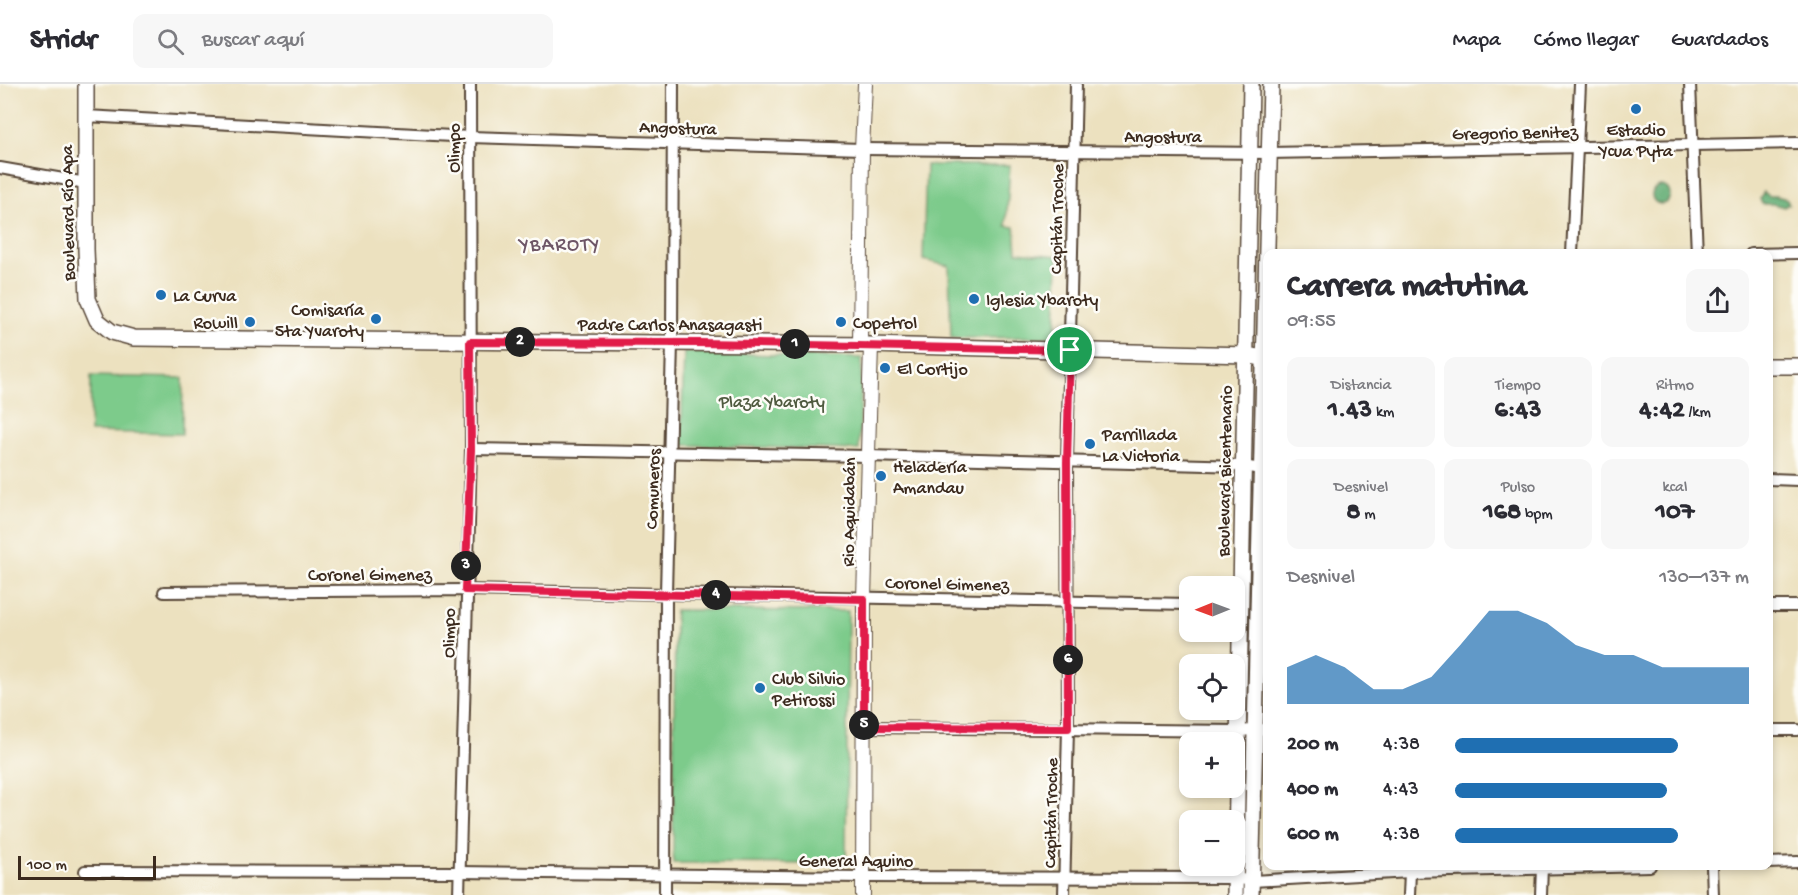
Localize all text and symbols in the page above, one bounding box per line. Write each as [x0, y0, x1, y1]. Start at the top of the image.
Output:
search box [133, 14, 553, 68]
text: Stridr [30, 25, 97, 58]
icon: search [154, 25, 187, 58]
text: Buscar aquí [202, 28, 305, 54]
text: Mapa [1452, 29, 1501, 54]
text: Cómo llegar [1534, 29, 1638, 54]
text: Guardados [1671, 29, 1768, 54]
marker: Estadio Ycua Pyta [1629, 102, 1643, 116]
street label: Angostura [639, 118, 718, 141]
place label: Estadio Ycua Pyta [1597, 121, 1674, 163]
street label: Olimpo [445, 123, 466, 173]
street label: Gregorio Benitez [1452, 123, 1579, 146]
street label: Angostura [1124, 128, 1203, 149]
street label: Boulevard Río Apa [58, 144, 81, 282]
street label: Capitán Troche [1047, 163, 1070, 274]
district label: YBAROTY [517, 235, 601, 258]
text: Carrera matutina [1287, 269, 1527, 307]
button: share [1686, 269, 1749, 332]
place label: La Curva [173, 287, 237, 308]
marker: La Curva [154, 288, 168, 302]
place label: Iglesia Ybaroty [986, 291, 1099, 312]
marker: Iglesia Ybaroty [967, 292, 981, 306]
place label: Comisaría 5ta Yvaroty [275, 301, 365, 343]
text: 09:55 [1287, 311, 1336, 334]
marker: Comisaría 5ta Yvaroty [369, 312, 383, 326]
place label: Rowill [193, 314, 238, 335]
place label: Copetrol [853, 314, 917, 335]
marker: Rowill [243, 315, 257, 329]
marker: Copetrol [834, 315, 848, 329]
street label: Padre Carlos Anasagasti [577, 316, 762, 337]
pin [1044, 324, 1095, 375]
pin: 2 [505, 327, 535, 357]
pin: 1 [780, 329, 810, 359]
text: 2 [516, 332, 524, 351]
icon: arrive [1053, 333, 1086, 366]
text: 1 [792, 334, 798, 353]
place label: El Cortijo [897, 360, 968, 381]
marker: El Cortijo [878, 361, 892, 375]
text: Distancia [1331, 377, 1391, 396]
text: Tiempo [1495, 377, 1541, 396]
text: Ritmo [1656, 377, 1694, 396]
street label: Boulevard Bicentenario [1214, 385, 1238, 558]
park label: Plaza Ybaroty [718, 393, 825, 414]
text: 1.43 [1328, 396, 1372, 427]
text: 6:43 [1494, 396, 1542, 427]
text: 4:42 [1639, 396, 1685, 427]
text: km [1372, 404, 1394, 423]
text: /km [1685, 404, 1711, 423]
place label: Parrillada La Victoria [1101, 426, 1181, 468]
marker: Parrillada La Victoria [1083, 437, 1097, 451]
street label: Comuneros [643, 447, 666, 530]
street label: Rio Aquidabán [839, 457, 862, 567]
place label: Heladería Amandau [893, 458, 968, 500]
marker: Heladería Amandau [874, 469, 888, 483]
text: Desnivel [1334, 479, 1388, 498]
text: Pulso [1501, 479, 1535, 498]
text: kcal [1663, 479, 1687, 498]
text: 8 [1346, 498, 1361, 529]
text: 168 [1483, 498, 1521, 529]
text: 107 [1656, 498, 1694, 529]
text: m [1361, 506, 1376, 525]
text: bpm [1521, 506, 1553, 525]
pin: 3 [451, 551, 481, 581]
text: 3 [462, 556, 470, 575]
street label: Coronel Gimenez [308, 566, 433, 587]
text: Desnivel [1287, 567, 1355, 590]
text: 130–137 m [1659, 567, 1749, 590]
street label: Coronel Gimenez [885, 574, 1010, 597]
north arrow [1179, 576, 1245, 642]
map controls [1179, 576, 1245, 876]
pin: 4 [701, 580, 731, 610]
text: 4 [712, 585, 720, 604]
street label: Olimpo [440, 608, 461, 658]
pin: 6 [1053, 645, 1083, 675]
text: 6 [1064, 650, 1072, 669]
button: locate [1179, 654, 1245, 720]
place label: Club Silvio Petirossi [771, 670, 845, 712]
marker: Club Silvio Petirossi [753, 681, 767, 695]
pin: 5 [849, 710, 879, 740]
text: 5 [860, 715, 868, 734]
button: + [1179, 732, 1245, 798]
text: 200 m [1287, 734, 1338, 757]
text: 4:38 [1383, 734, 1420, 757]
street label: Capitán Troche [1041, 757, 1064, 868]
text: 400 m [1287, 779, 1338, 802]
text: 4:43 [1383, 779, 1419, 802]
button: − [1179, 810, 1245, 876]
text: 600 m [1287, 824, 1339, 847]
text: 4:38 [1383, 824, 1420, 847]
street label: General Aquino [799, 852, 913, 873]
scale bar [18, 853, 156, 880]
text: 100 m [27, 857, 67, 876]

